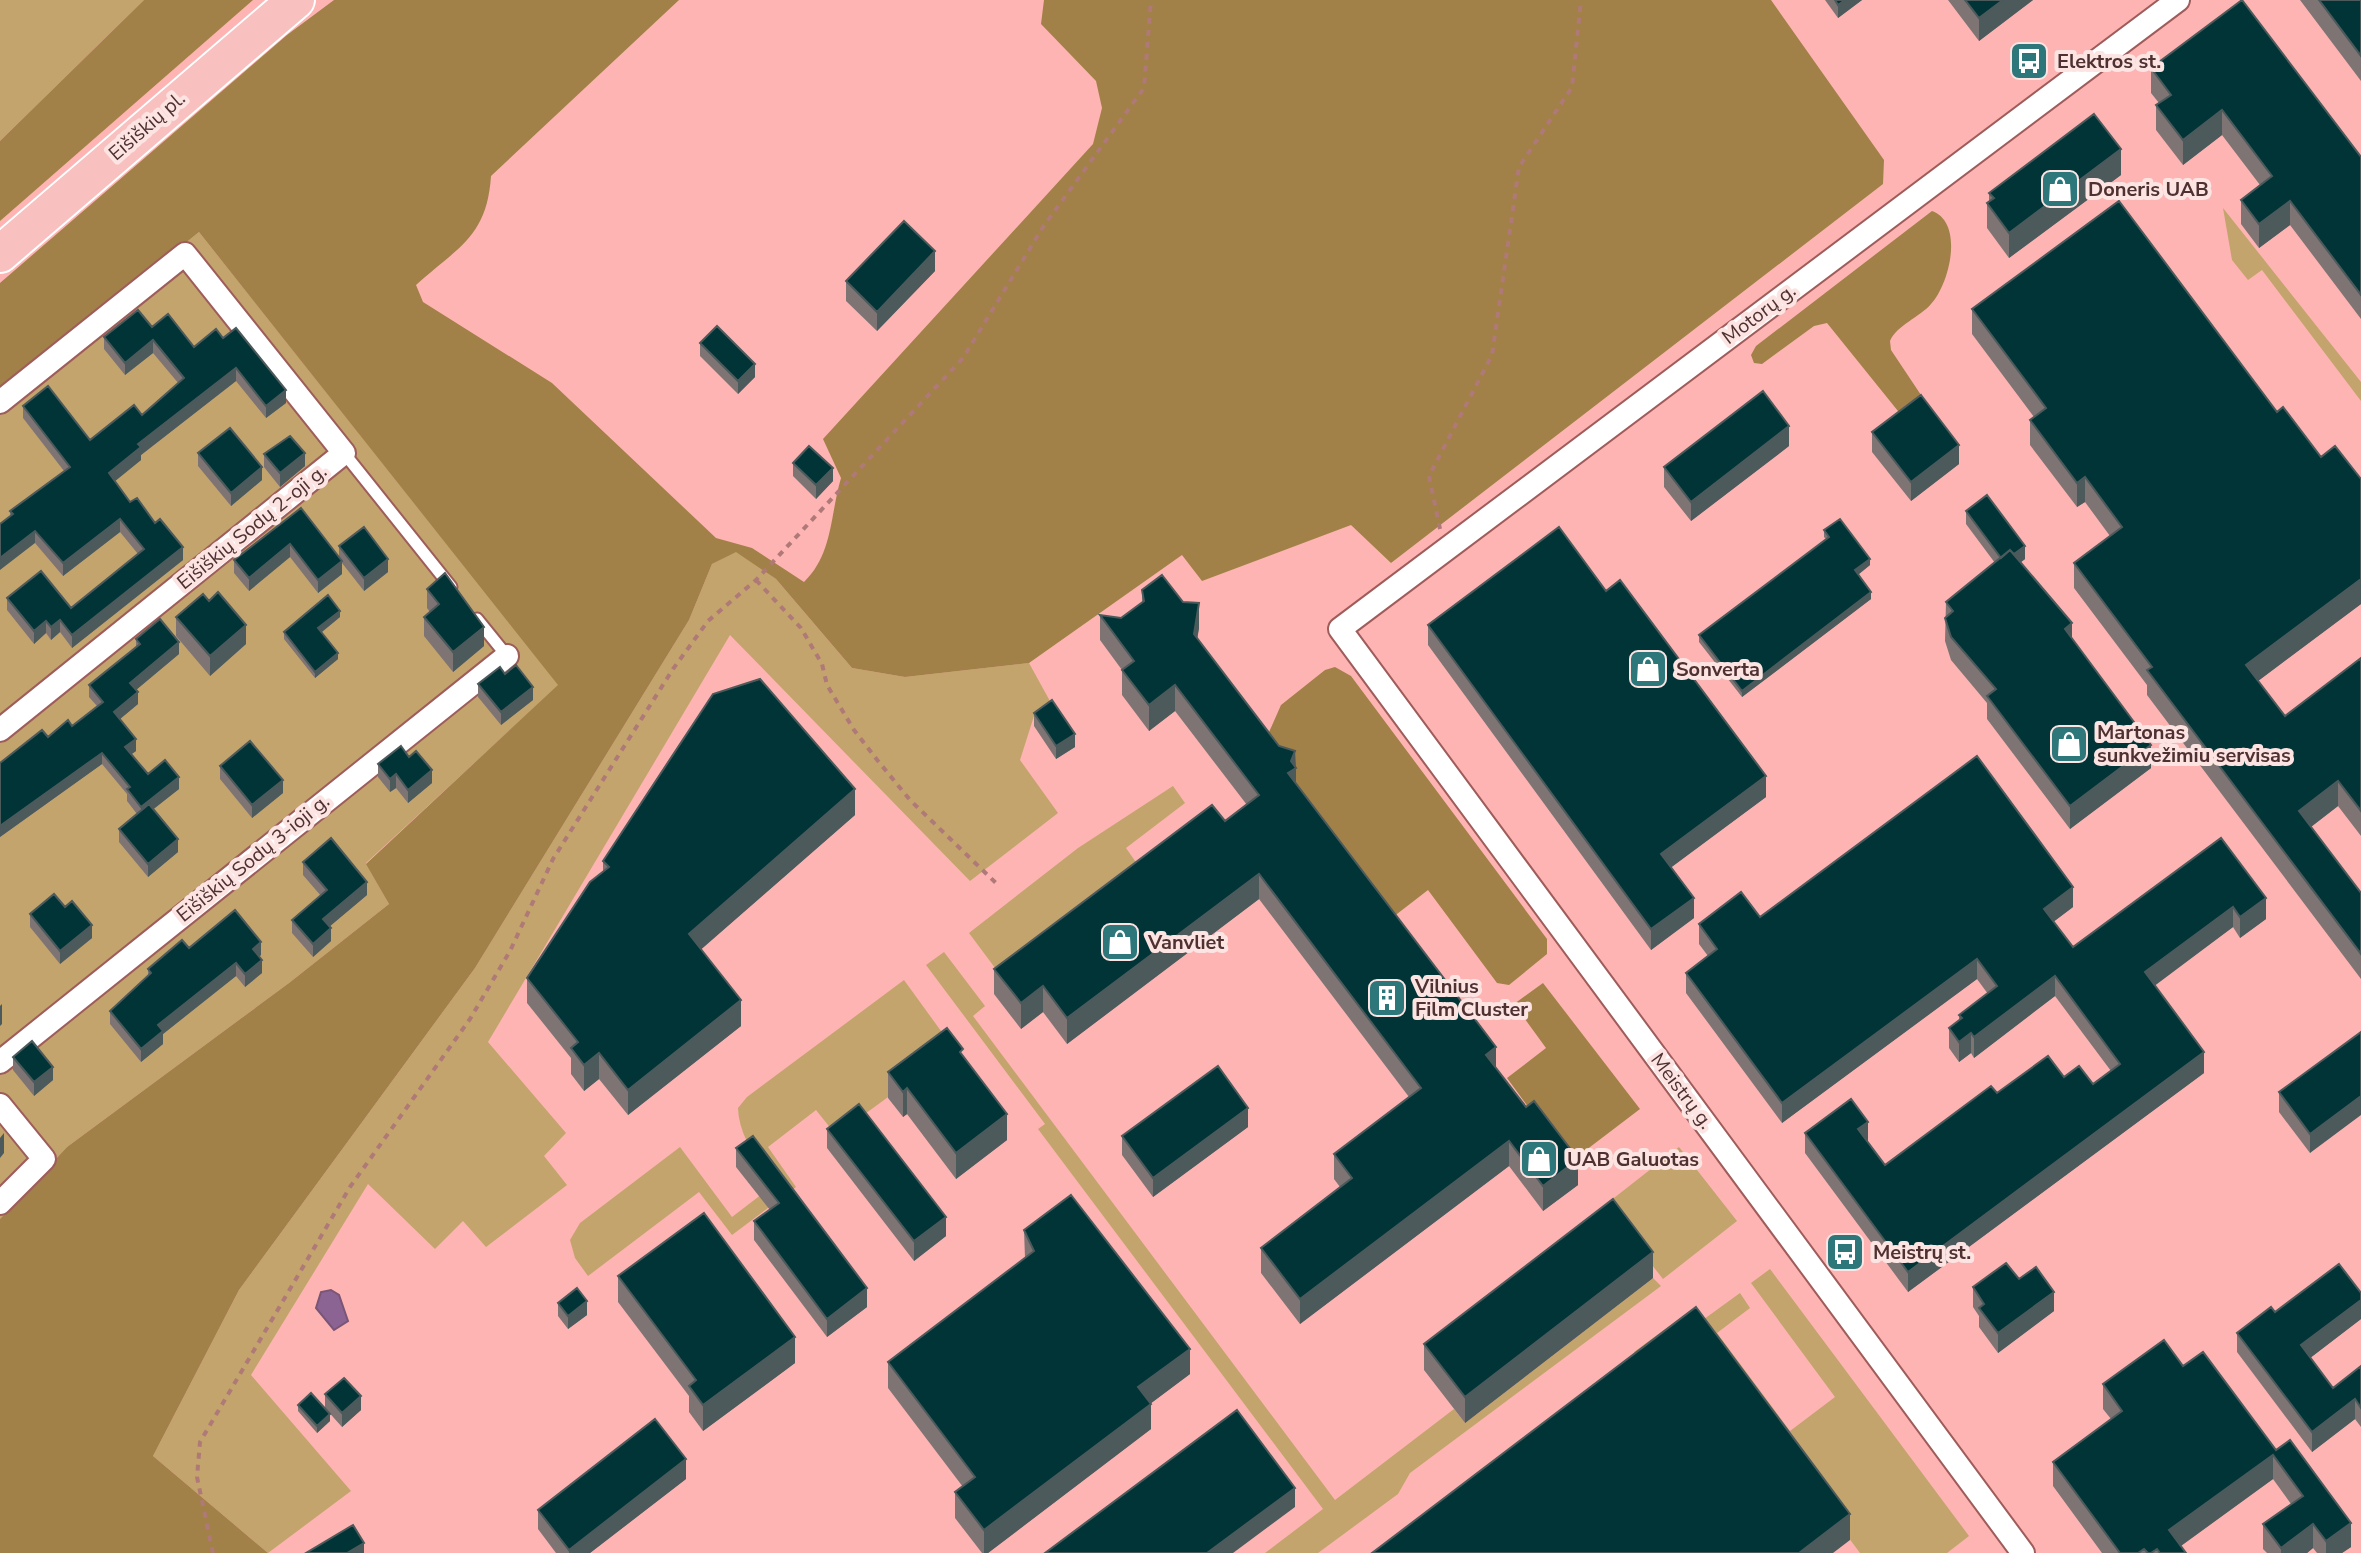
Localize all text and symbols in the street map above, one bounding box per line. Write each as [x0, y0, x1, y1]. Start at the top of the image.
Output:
bus stop icon: Elektros st. [2008, 40, 2050, 82]
place label: Elektros st. [2057, 48, 2161, 75]
street label: Eišiškių pl. [103, 85, 191, 167]
shop icon: Doneris UAB [2039, 168, 2081, 210]
place label: Doneris UAB [2088, 176, 2209, 203]
street label: Motorų g. [1717, 277, 1801, 351]
street label: Eišiškių Sodų 2-oji g. [171, 458, 333, 596]
shop icon: Sonverta [1627, 648, 1669, 690]
place label: Sonverta [1676, 656, 1760, 683]
place label: Martonas sunkvežimiu servisas [2097, 719, 2291, 769]
shop icon: Martonas sunkvežimiu servisas [2048, 723, 2090, 765]
street label: Eišiškių Sodų 3-ioji g. [171, 788, 335, 928]
shop icon: Vanvliet [1099, 921, 1141, 963]
place label: Vanvliet [1147, 929, 1224, 956]
place label: Vilnius Film Cluster [1414, 973, 1528, 1023]
building icon: Vilnius Film Cluster [1366, 977, 1408, 1019]
street label: Meistrų g. [1645, 1047, 1719, 1135]
shop icon: UAB Galuotas [1518, 1138, 1560, 1180]
place label: UAB Galuotas [1567, 1146, 1699, 1173]
bus stop icon: Meistrų st. [1824, 1231, 1866, 1273]
place label: Meistrų st. [1873, 1239, 1971, 1266]

